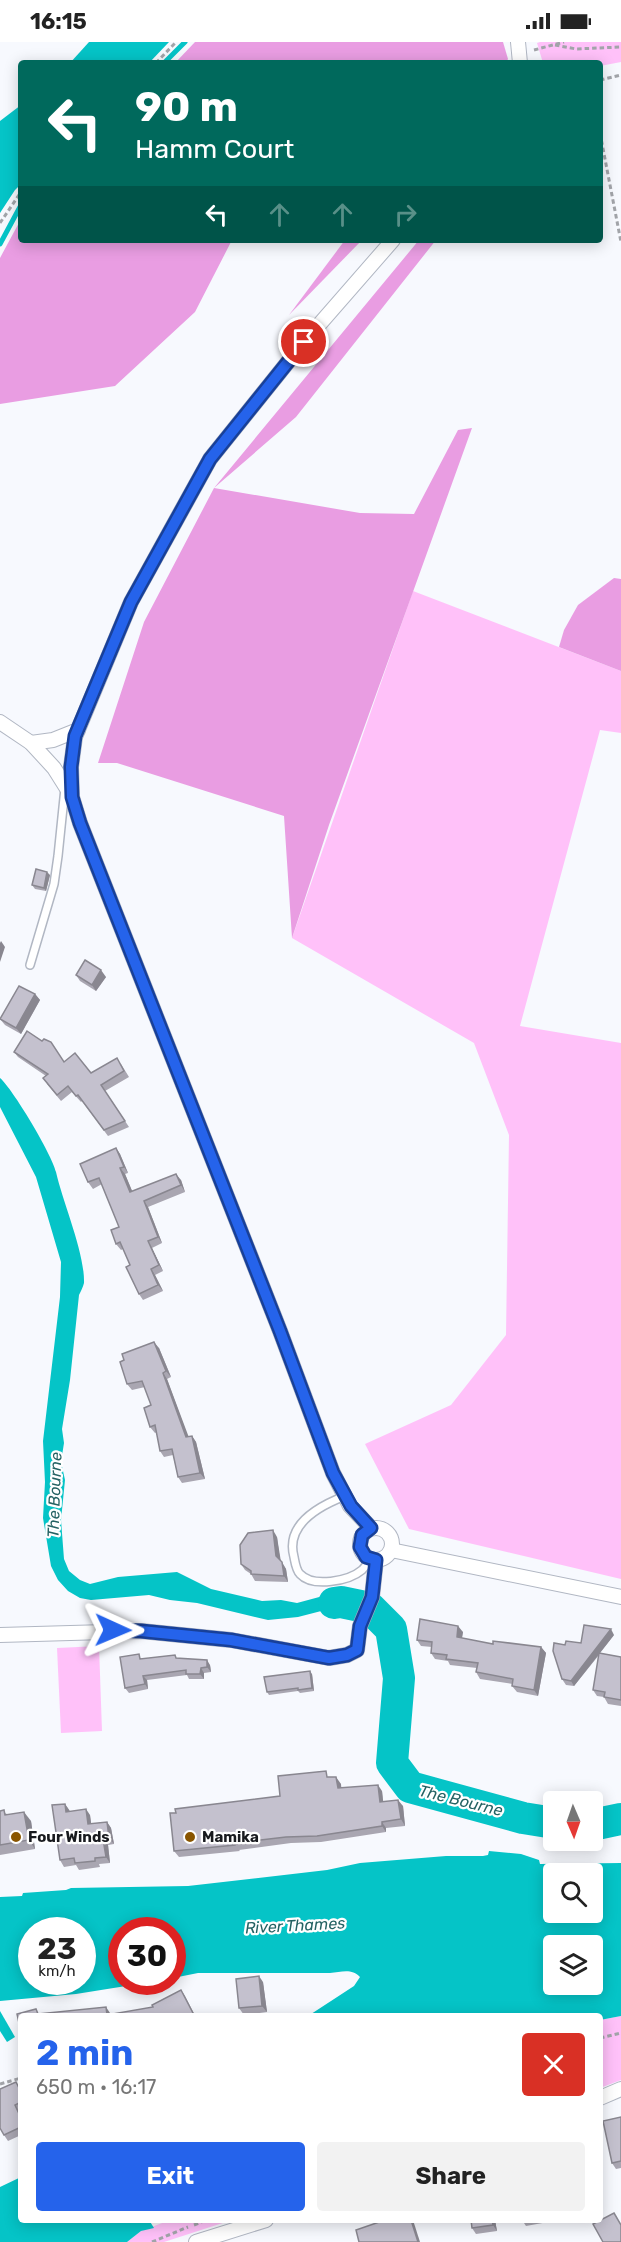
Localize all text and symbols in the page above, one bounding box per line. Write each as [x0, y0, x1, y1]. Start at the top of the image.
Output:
text: 16:15 [30, 8, 87, 35]
text: 90 m [135, 82, 238, 132]
icon: left [36, 84, 114, 162]
text: Hamm Court [135, 133, 294, 165]
icon: left [200, 198, 233, 231]
icon: ahead [263, 198, 296, 231]
icon: ahead [326, 198, 359, 231]
icon: right [389, 198, 422, 231]
pin [278, 316, 329, 367]
icon: arrive [287, 325, 320, 358]
water label: The Bourne [44, 1452, 65, 1538]
position arrow [81, 1598, 145, 1662]
water label: The Bourne [417, 1781, 505, 1820]
north arrow [543, 1791, 603, 1851]
map controls [543, 1791, 603, 1995]
place label: Four Winds [28, 1828, 110, 1846]
place label: Mamika [202, 1828, 259, 1846]
marker: Four Winds [9, 1830, 23, 1844]
marker: Mamika [183, 1830, 197, 1844]
button: search [543, 1863, 603, 1923]
water label: River Thames [244, 1913, 346, 1938]
speed limit sign: 30 [108, 1917, 186, 1995]
text: 23 [37, 1931, 77, 1967]
button: layers [543, 1935, 603, 1995]
text: km/h [38, 1962, 76, 1980]
text: 2 min [36, 2031, 134, 2074]
button: close [522, 2033, 585, 2096]
text: 650 m · 16:17 [36, 2075, 156, 2099]
button: Exit [36, 2142, 305, 2211]
button: Share [317, 2142, 585, 2211]

